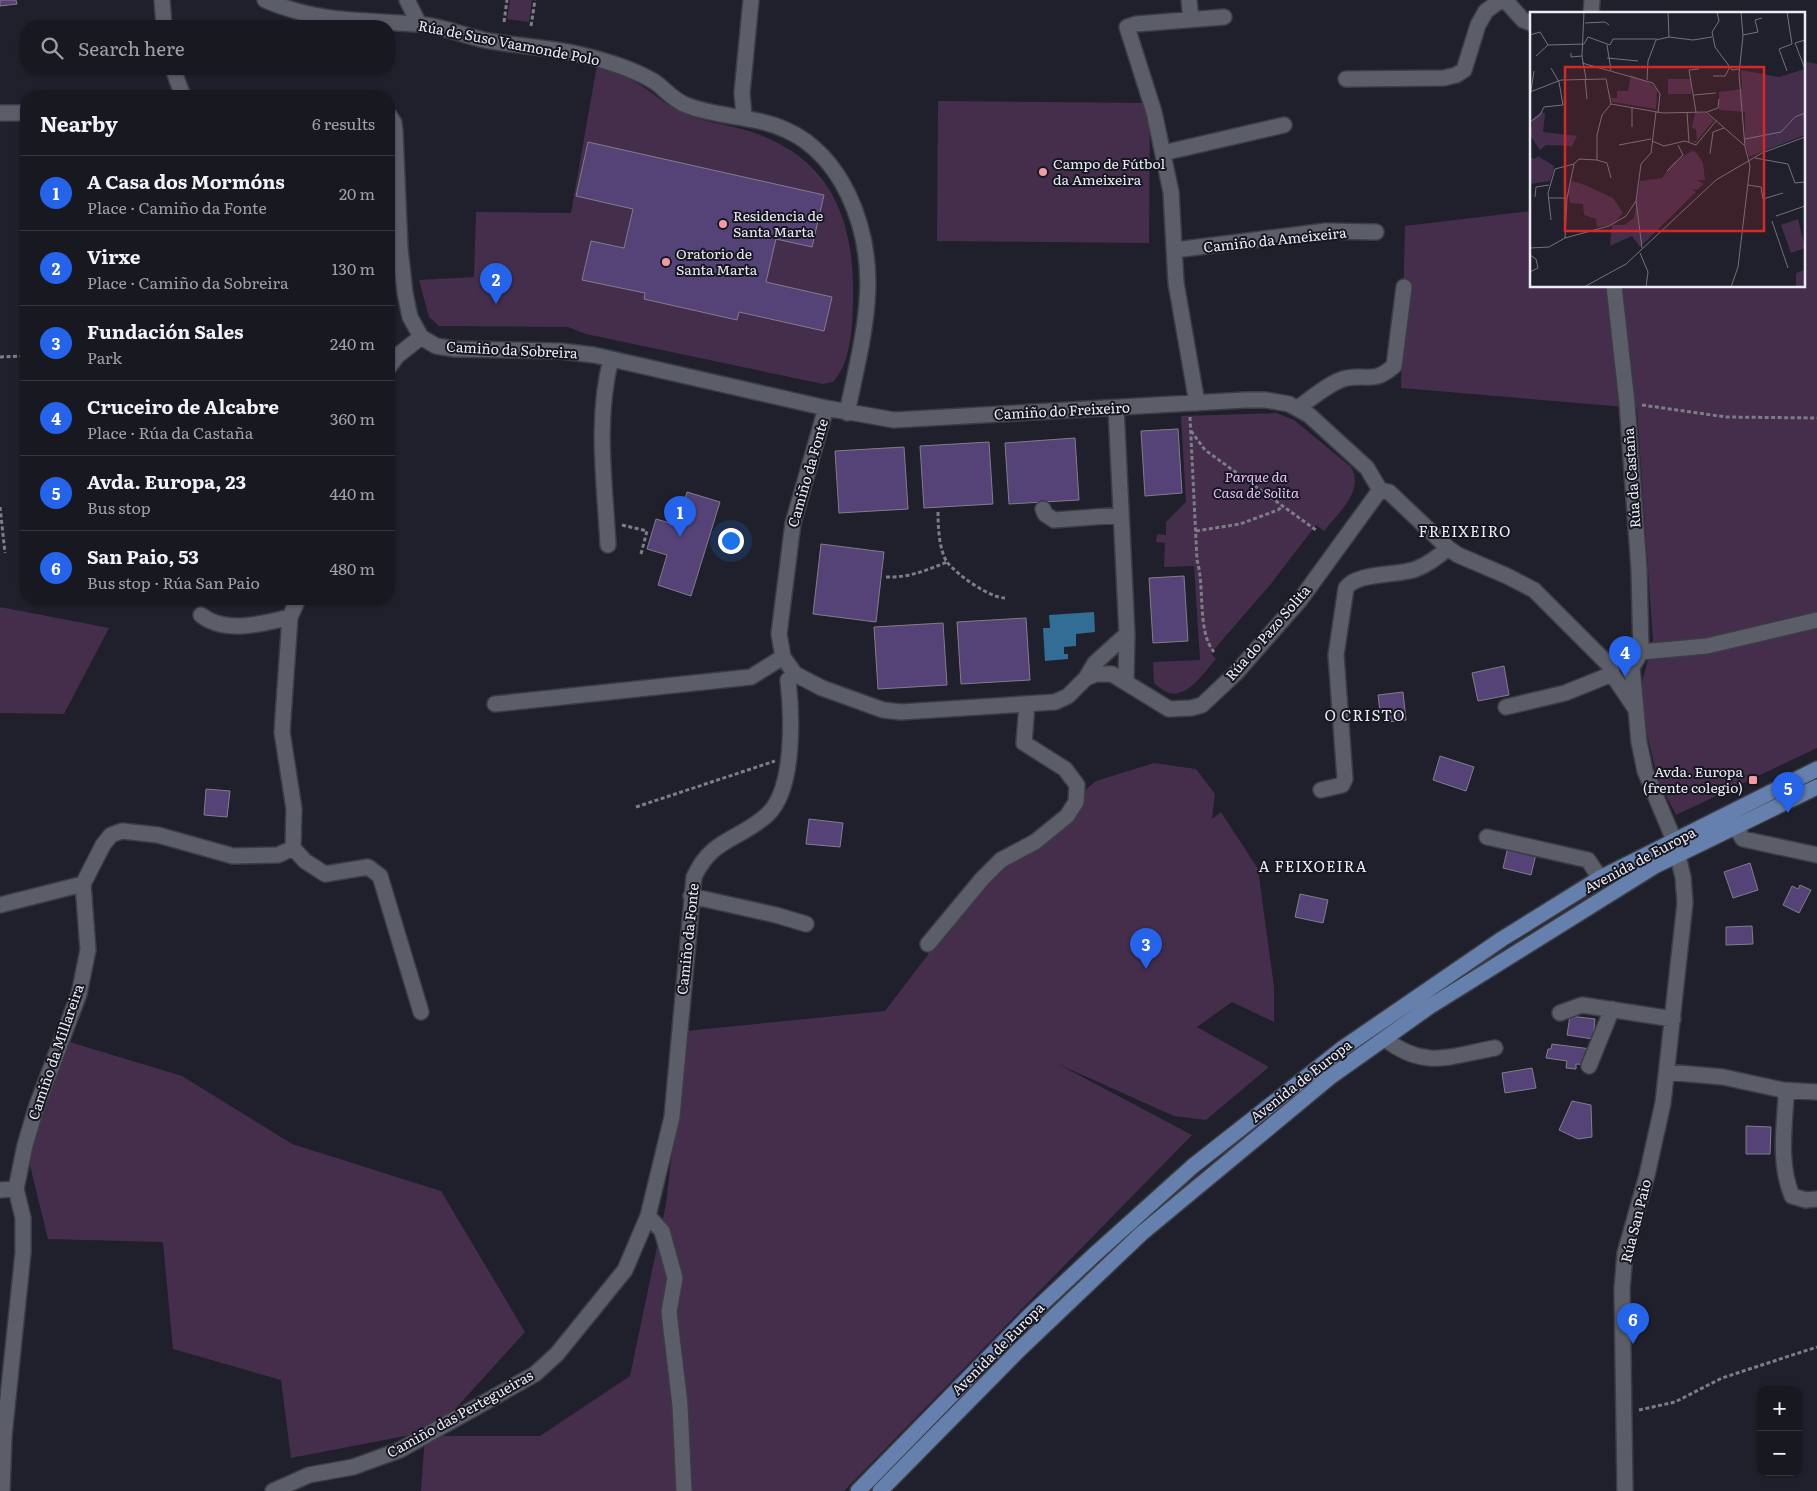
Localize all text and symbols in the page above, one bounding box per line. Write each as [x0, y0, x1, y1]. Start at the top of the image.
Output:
inset map [1530, 12, 1804, 288]
street label: Rúa de Suso Vaamonde Polo [417, 15, 602, 69]
search box [20, 20, 395, 75]
icon: search [38, 34, 66, 62]
text: Search here [78, 34, 185, 62]
text: Nearby [40, 107, 118, 138]
text: 6 results [312, 111, 375, 135]
place label: Campo de Fútbol da Ameixeira [1053, 153, 1166, 189]
marker: Campo de Fútbol da Ameixeira [1037, 166, 1049, 178]
text: A Casa dos Mormóns [87, 167, 285, 195]
text: 1 [53, 181, 59, 205]
text: 20 m [339, 181, 375, 205]
text: Place · Camiño da Fonte [87, 195, 267, 219]
place label: Residencia de Santa Marta [733, 205, 823, 241]
marker: Residencia de Santa Marta [717, 218, 729, 230]
street label: Camiño da Ameixeira [1202, 222, 1348, 256]
text: Virxe [87, 242, 140, 270]
place label: Oratorio de Santa Marta [676, 243, 758, 279]
text: 2 [52, 256, 60, 280]
text: 130 m [332, 256, 375, 280]
marker: Oratorio de Santa Marta [660, 256, 672, 268]
pin: 2 [480, 263, 512, 304]
text: Place · Camiño da Sobreira [87, 270, 289, 294]
text: Fundación Sales [87, 317, 244, 345]
text: 3 [52, 331, 60, 355]
text: 240 m [330, 331, 375, 355]
street label: Camiño da Sobreira [446, 336, 579, 362]
text: Park [87, 345, 122, 369]
text: Cruceiro de Alcabre [87, 392, 279, 420]
street label: Camiño do Freixeiro [994, 396, 1130, 424]
text: 4 [51, 406, 61, 430]
text: 360 m [330, 406, 375, 430]
street label: Camiño da Fonte [782, 416, 832, 529]
text: Place · Rúa da Castaña [87, 420, 253, 444]
street label: Rúa da Castaña [1617, 427, 1644, 529]
park label: Parque da Casa de Solita [1213, 466, 1299, 502]
text: Avda. Europa, 23 [87, 467, 246, 495]
text: 5 [52, 481, 60, 505]
text: 440 m [329, 481, 375, 505]
text: Bus stop [87, 495, 151, 519]
pin: 1 [664, 496, 696, 537]
district label: FREIXEIRO [1419, 519, 1511, 542]
your location [718, 528, 744, 554]
text: San Paio, 53 [87, 542, 199, 570]
text: 6 [51, 556, 61, 580]
text: 480 m [329, 556, 375, 580]
text: Bus stop · Rúa San Paio [87, 570, 260, 594]
street label: Rúa do Pazo Solita [1220, 580, 1315, 684]
pin: 4 [1609, 636, 1641, 677]
district label: O CRISTO [1325, 703, 1405, 726]
place label: Avda. Europa (frente colegio) [1643, 761, 1743, 797]
pin: 5 [1772, 772, 1804, 813]
marker: Avda. Europa (frente colegio) [1747, 774, 1759, 786]
street label: Avenida de Europa [1580, 821, 1699, 897]
district label: A FEIXOEIRA [1258, 854, 1368, 877]
street label: Camiño da Fonte [671, 882, 703, 996]
pin: 3 [1130, 928, 1162, 969]
street label: Camiño da Millareira [22, 981, 88, 1122]
street label: Avenida de Europa [1245, 1034, 1356, 1126]
street label: Rúa San Paio [1615, 1177, 1655, 1265]
street label: Avenida de Europa [946, 1297, 1048, 1399]
pin: 6 [1617, 1303, 1649, 1344]
street label: Camiño das Pertegueiras [383, 1364, 536, 1462]
map controls [1757, 1386, 1802, 1476]
button: + [1757, 1386, 1802, 1431]
button: − [1757, 1431, 1802, 1476]

